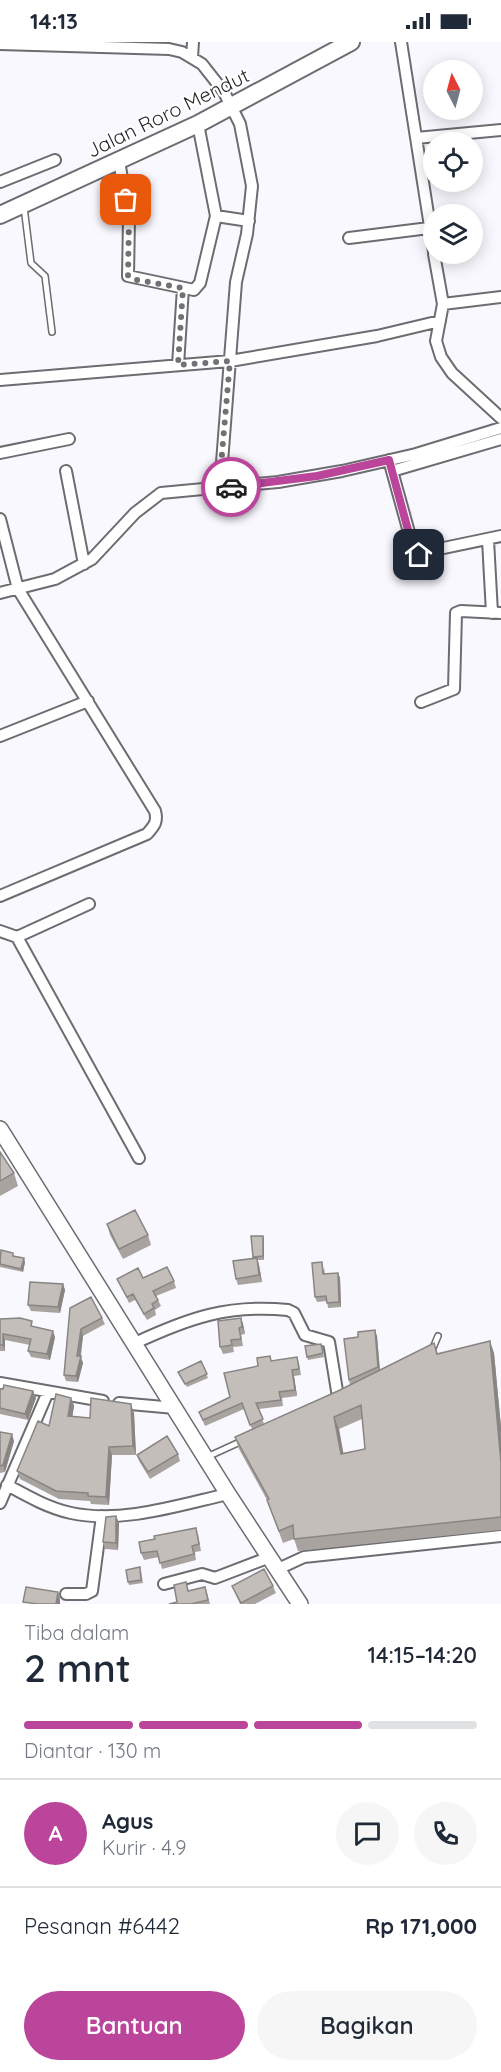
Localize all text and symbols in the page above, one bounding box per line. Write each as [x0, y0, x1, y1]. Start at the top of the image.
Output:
text: 14:13 [30, 7, 78, 35]
north arrow [423, 60, 483, 120]
map controls [423, 60, 483, 264]
street label: Jalan Roro Mendut [83, 62, 253, 163]
button: locate [423, 132, 483, 192]
pin [100, 174, 151, 225]
icon: bag [109, 183, 142, 216]
button: layers [423, 204, 483, 264]
courier [201, 457, 261, 517]
icon: car [215, 471, 248, 504]
pin [393, 529, 444, 580]
icon: home [402, 538, 435, 571]
text: Tiba dalam [24, 1620, 129, 1645]
text: 14:15–14:20 [368, 1641, 477, 1669]
text: 2 mnt [24, 1643, 131, 1692]
text: Diantar · 130 m [24, 1738, 161, 1763]
button: chat [336, 1802, 399, 1865]
button: phone [414, 1802, 477, 1865]
text: Agus [102, 1807, 153, 1835]
text: A [48, 1819, 63, 1847]
text: Kurir · 4.9 [102, 1835, 186, 1860]
text: Pesanan #6442 [24, 1912, 180, 1940]
text: Rp 171,000 [365, 1912, 477, 1940]
button: Bantuan [24, 1991, 245, 2060]
button: Bagikan [257, 1991, 477, 2060]

